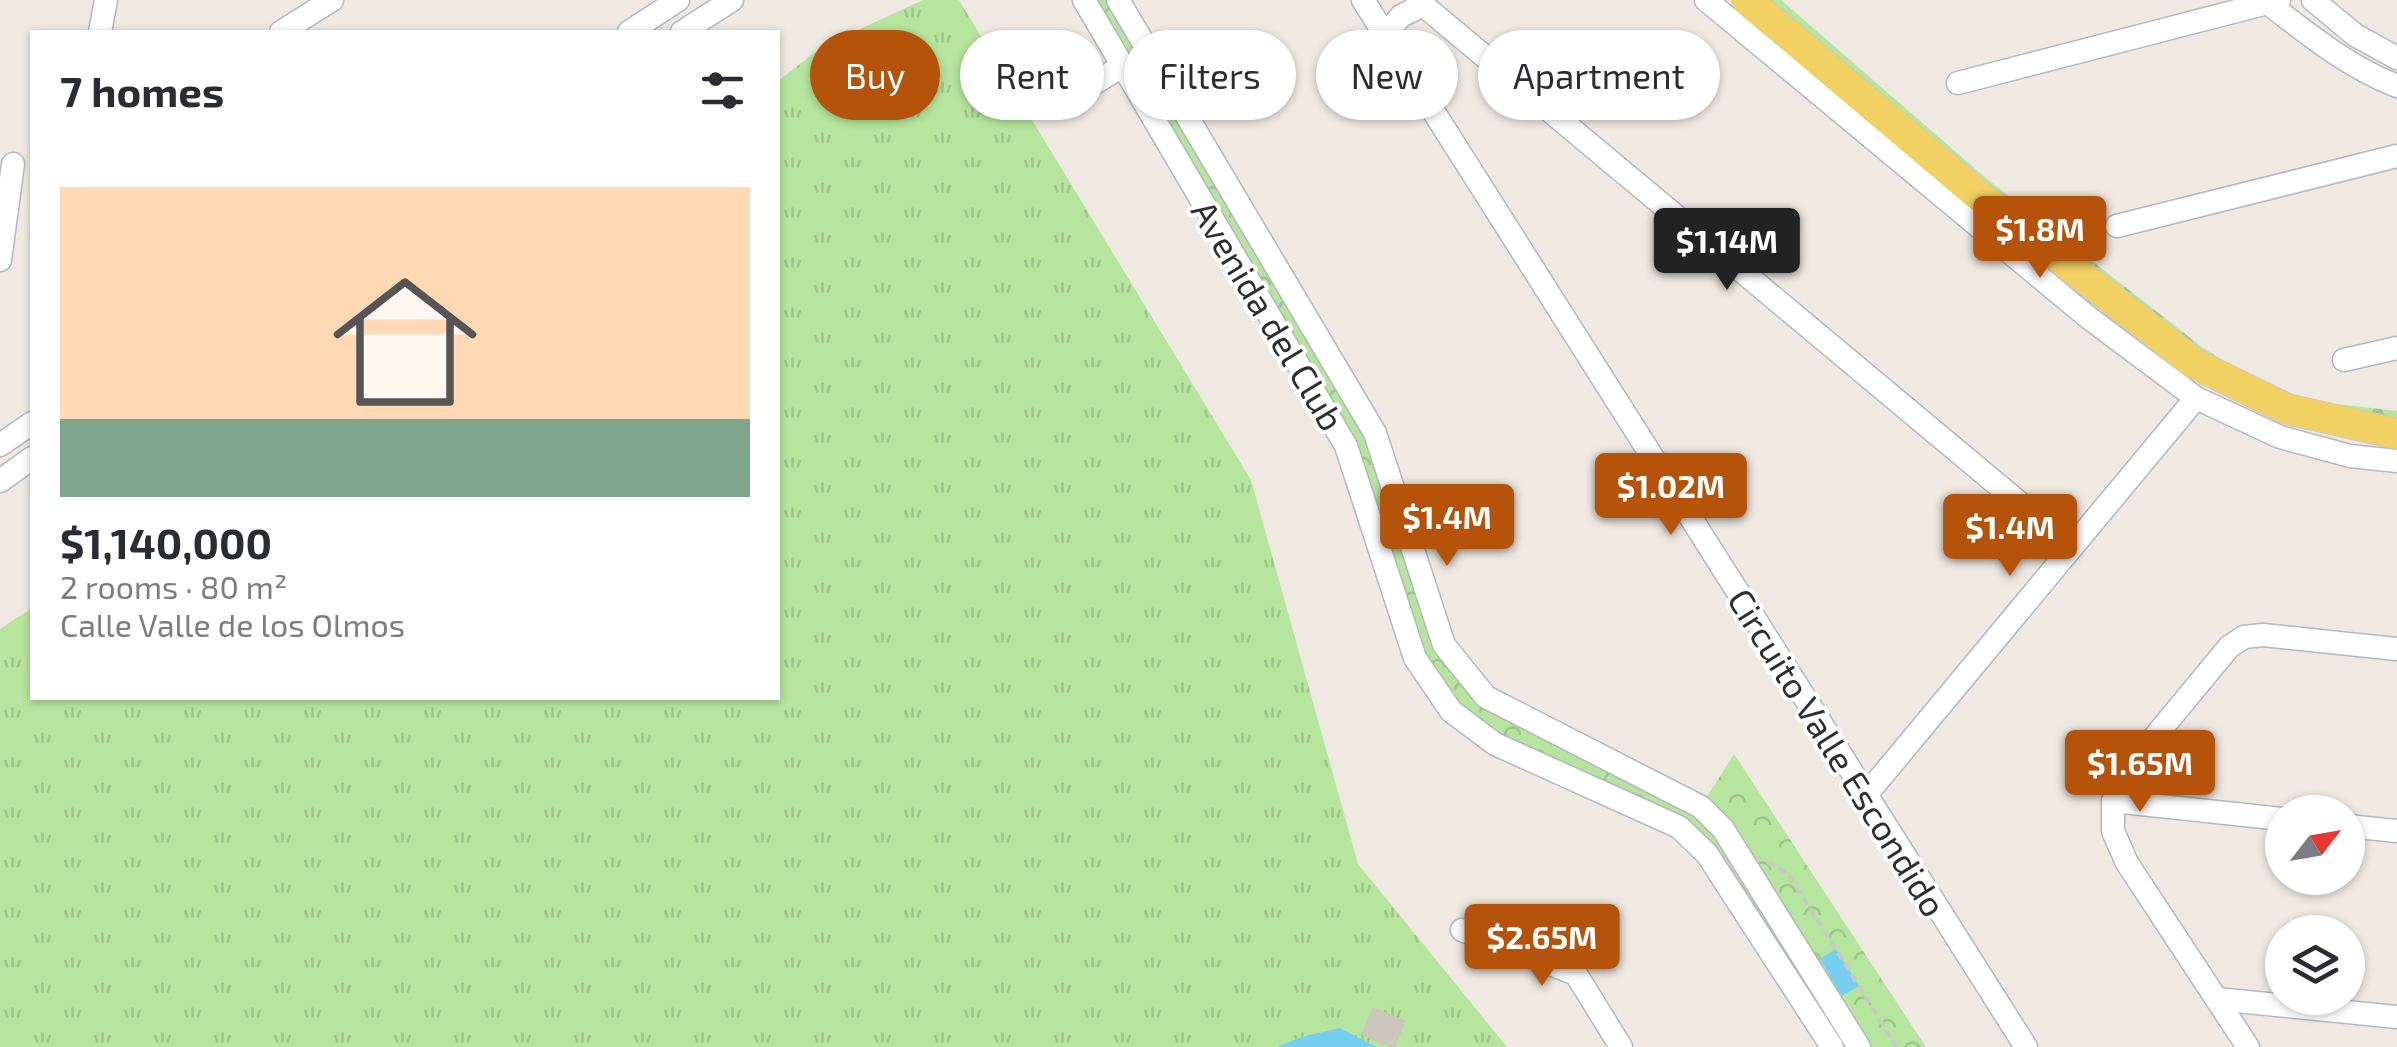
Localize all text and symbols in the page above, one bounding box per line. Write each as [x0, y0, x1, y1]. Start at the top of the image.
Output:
chip: Buy [810, 30, 940, 120]
chip: Rent [960, 30, 1104, 120]
chip: Filters [1124, 30, 1296, 120]
chip: New [1316, 30, 1458, 120]
chip: Apartment [1478, 30, 1720, 120]
icon: filters [695, 63, 750, 118]
text: 7 homes [60, 65, 224, 115]
street label: Avenida del Club [1184, 192, 1354, 438]
pin: $1.8M [1970, 196, 2110, 281]
pin: $1.14M [1646, 208, 1808, 293]
text: $1.8M [1995, 209, 2085, 247]
text: $1.14M [1676, 221, 1778, 259]
icon: home [315, 252, 495, 432]
pin: $1.02M [1590, 453, 1752, 538]
text: $1.02M [1617, 466, 1725, 504]
pin: $1.4M [1377, 484, 1517, 569]
pin: $1.4M [1940, 494, 2080, 579]
text: $1.4M [1402, 497, 1492, 535]
text: $1.4M [1965, 507, 2055, 545]
text: $1,140,000 [60, 517, 272, 567]
text: 2 rooms · 80 m² [60, 567, 287, 605]
street label: Circuito Valle Escondido [1720, 581, 1956, 923]
text: Calle Valle de los Olmos [60, 605, 405, 643]
pin: $1.65M [2059, 730, 2221, 815]
text: $1.65M [2087, 743, 2193, 781]
north arrow [2265, 795, 2365, 895]
map controls [2265, 795, 2365, 1015]
pin: $2.65M [1461, 904, 1623, 989]
button: layers [2265, 915, 2365, 1015]
text: $2.65M [1487, 917, 1597, 955]

